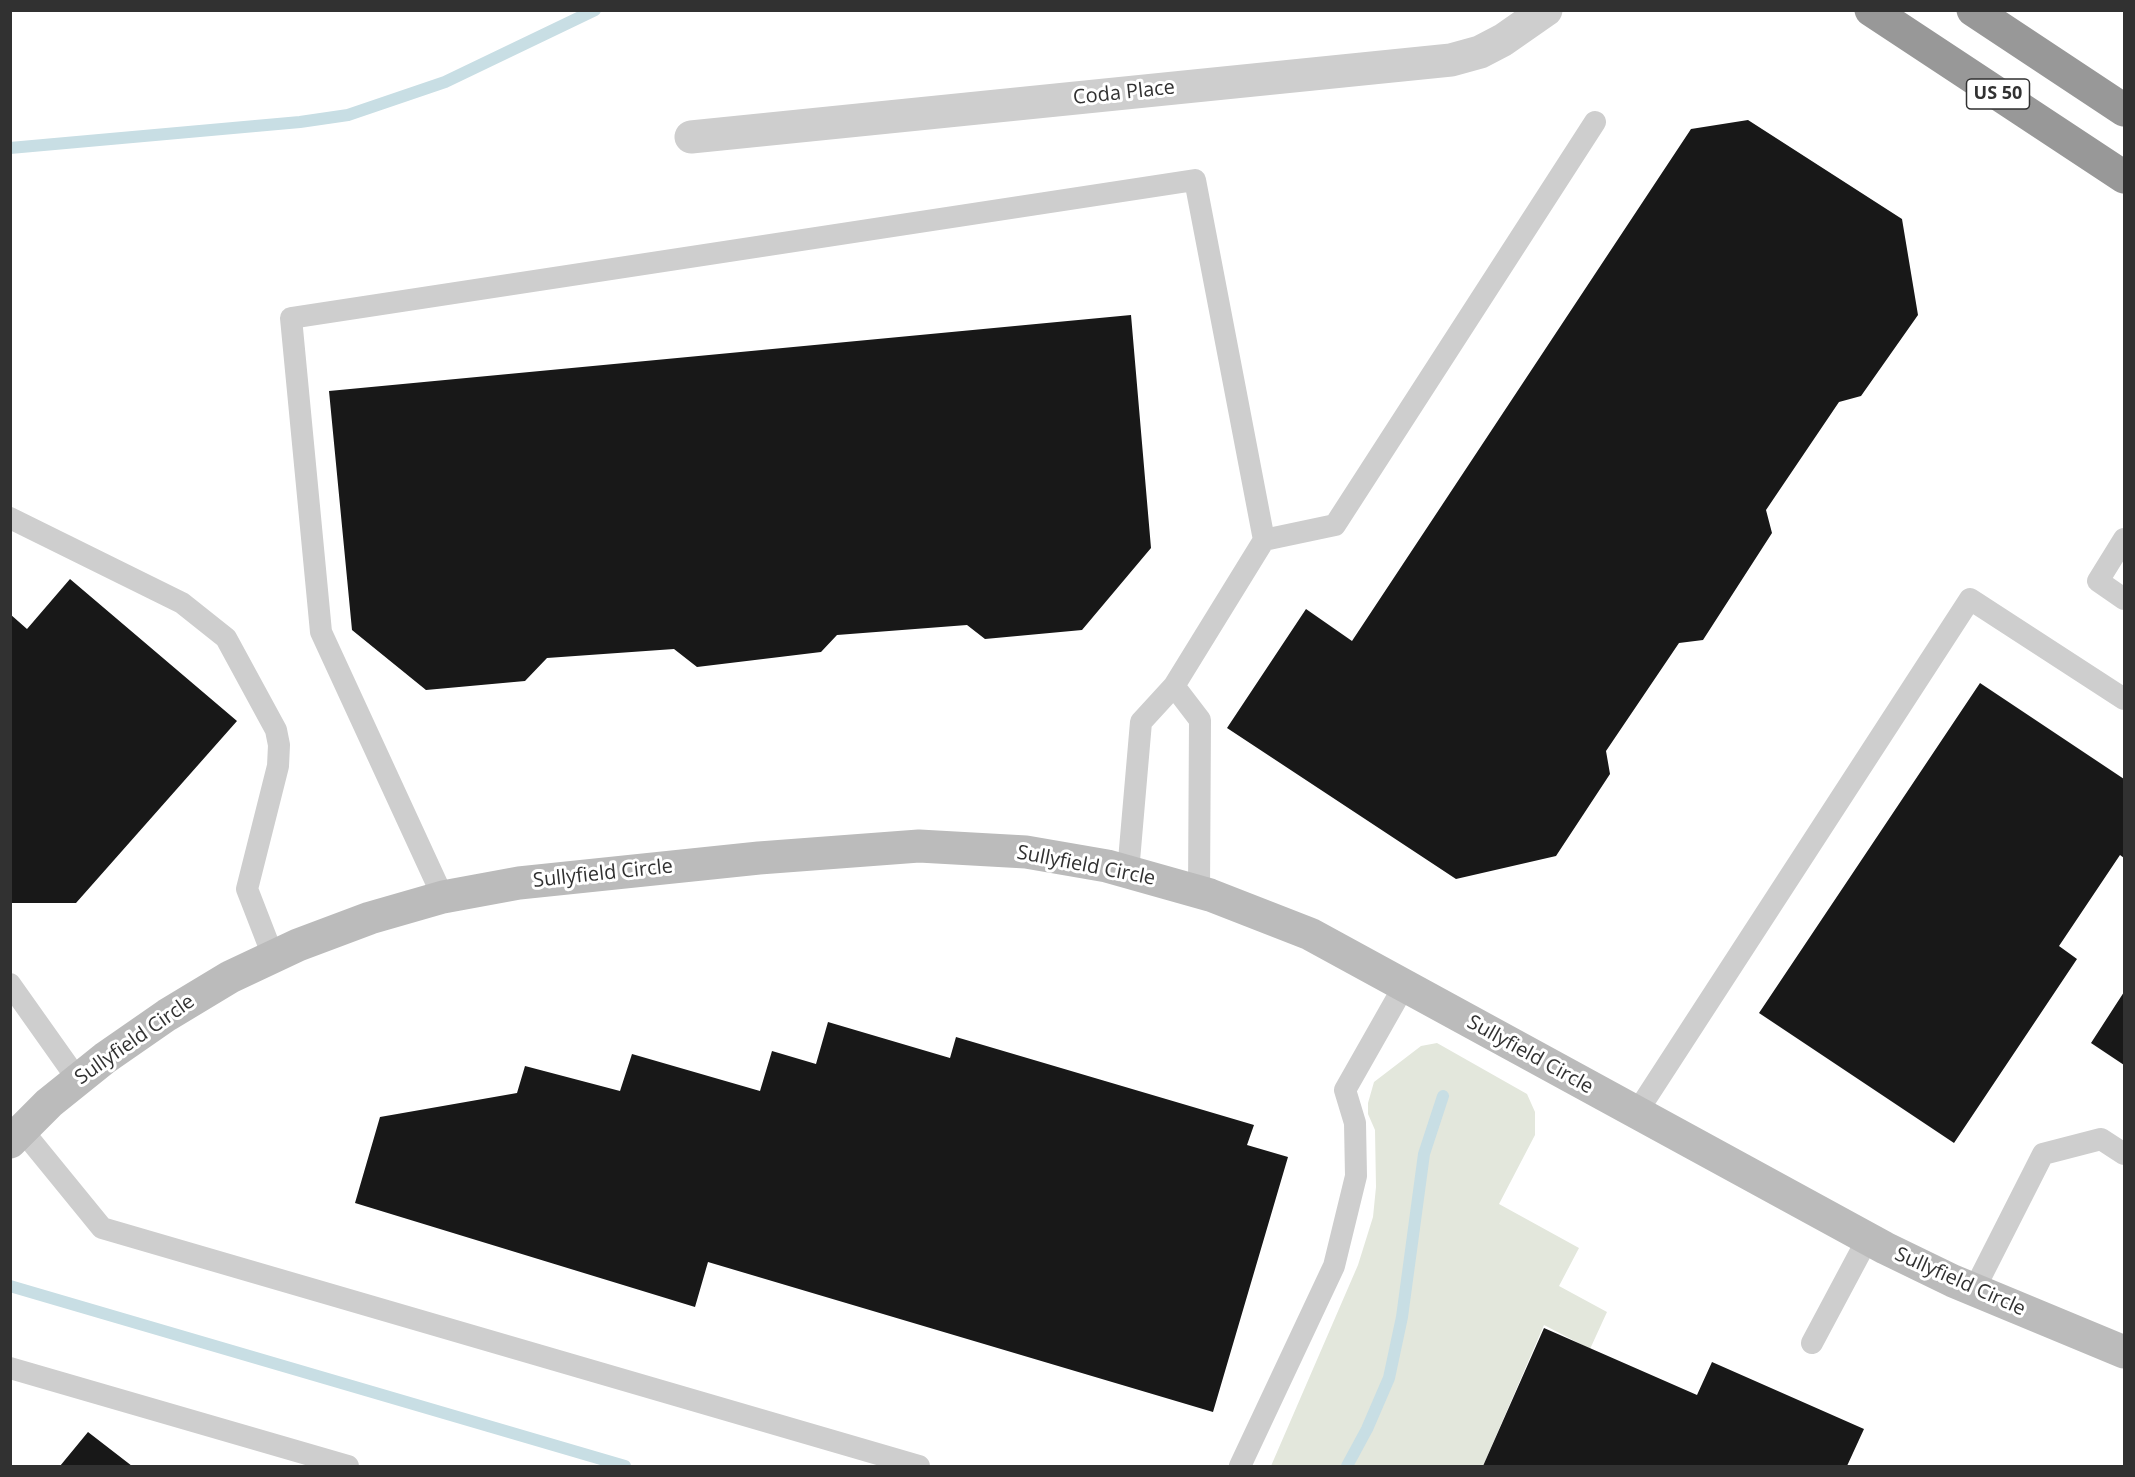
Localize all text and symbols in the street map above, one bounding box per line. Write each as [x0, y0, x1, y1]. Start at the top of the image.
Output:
street label: Coda Place [1072, 76, 1176, 110]
road number: US 50 [1966, 79, 2030, 109]
street label: Sullyfield Circle [1015, 841, 1157, 891]
street label: Sullyfield Circle [532, 855, 674, 893]
street label: Sullyfield Circle [71, 990, 199, 1090]
street label: Sullyfield Circle [1463, 1010, 1597, 1100]
street label: Sullyfield Circle [1891, 1242, 2029, 1322]

